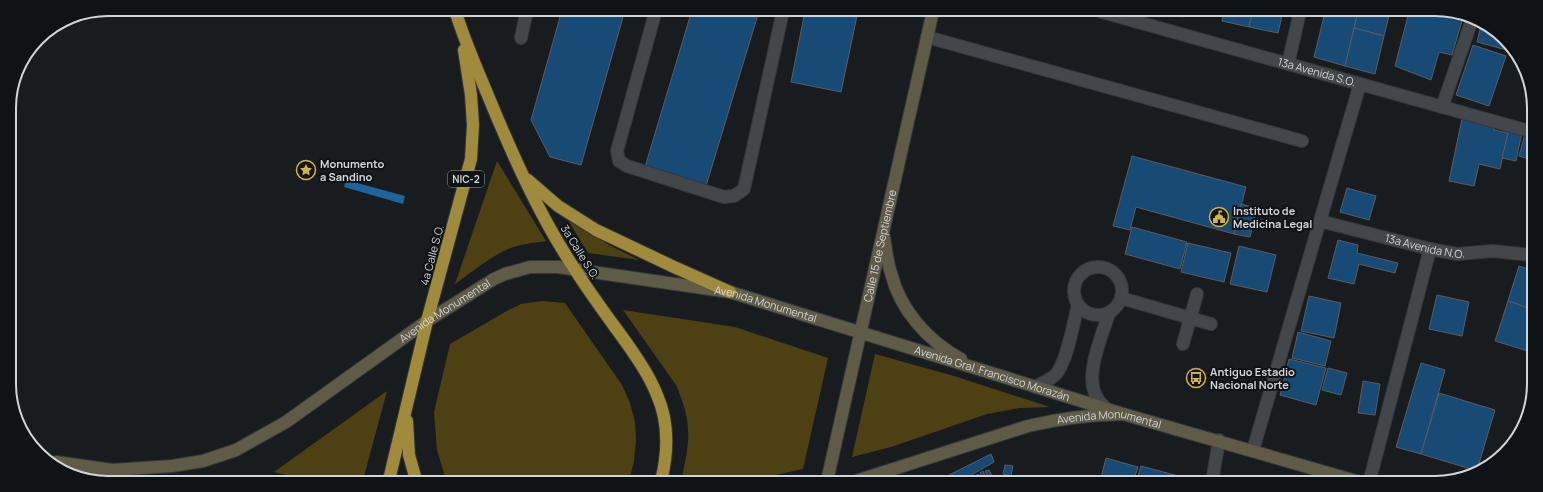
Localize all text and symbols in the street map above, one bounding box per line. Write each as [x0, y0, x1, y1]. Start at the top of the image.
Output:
street label: 13a Avenida S.O. [1276, 53, 1358, 89]
place label: Monumento a Sandino [320, 156, 385, 184]
place icon: Monumento a Sandino [295, 159, 317, 181]
road number: NIC-2 [448, 171, 484, 187]
street label: Calle 15 de Septiembre [860, 188, 900, 303]
place label: Instituto de Medicina Legal [1233, 203, 1312, 231]
public building icon: Instituto de Medicina Legal [1208, 206, 1230, 228]
street label: 3a Calle S.O. [558, 222, 603, 282]
street label: 4a Calle S.O. [416, 223, 447, 287]
street label: 13a Avenida N.O. [1383, 230, 1465, 261]
street label: Avenida Monumental [396, 275, 493, 346]
street label: Avenida Monumental [713, 282, 819, 326]
street label: Avenida Gral. Francisco Morazán [913, 342, 1072, 404]
place label: Antiguo Estadio Nacional Norte [1210, 364, 1295, 392]
bus stop icon: Antiguo Estadio Nacional Norte [1185, 367, 1207, 389]
street label: Avenida Monumental [1056, 406, 1163, 432]

